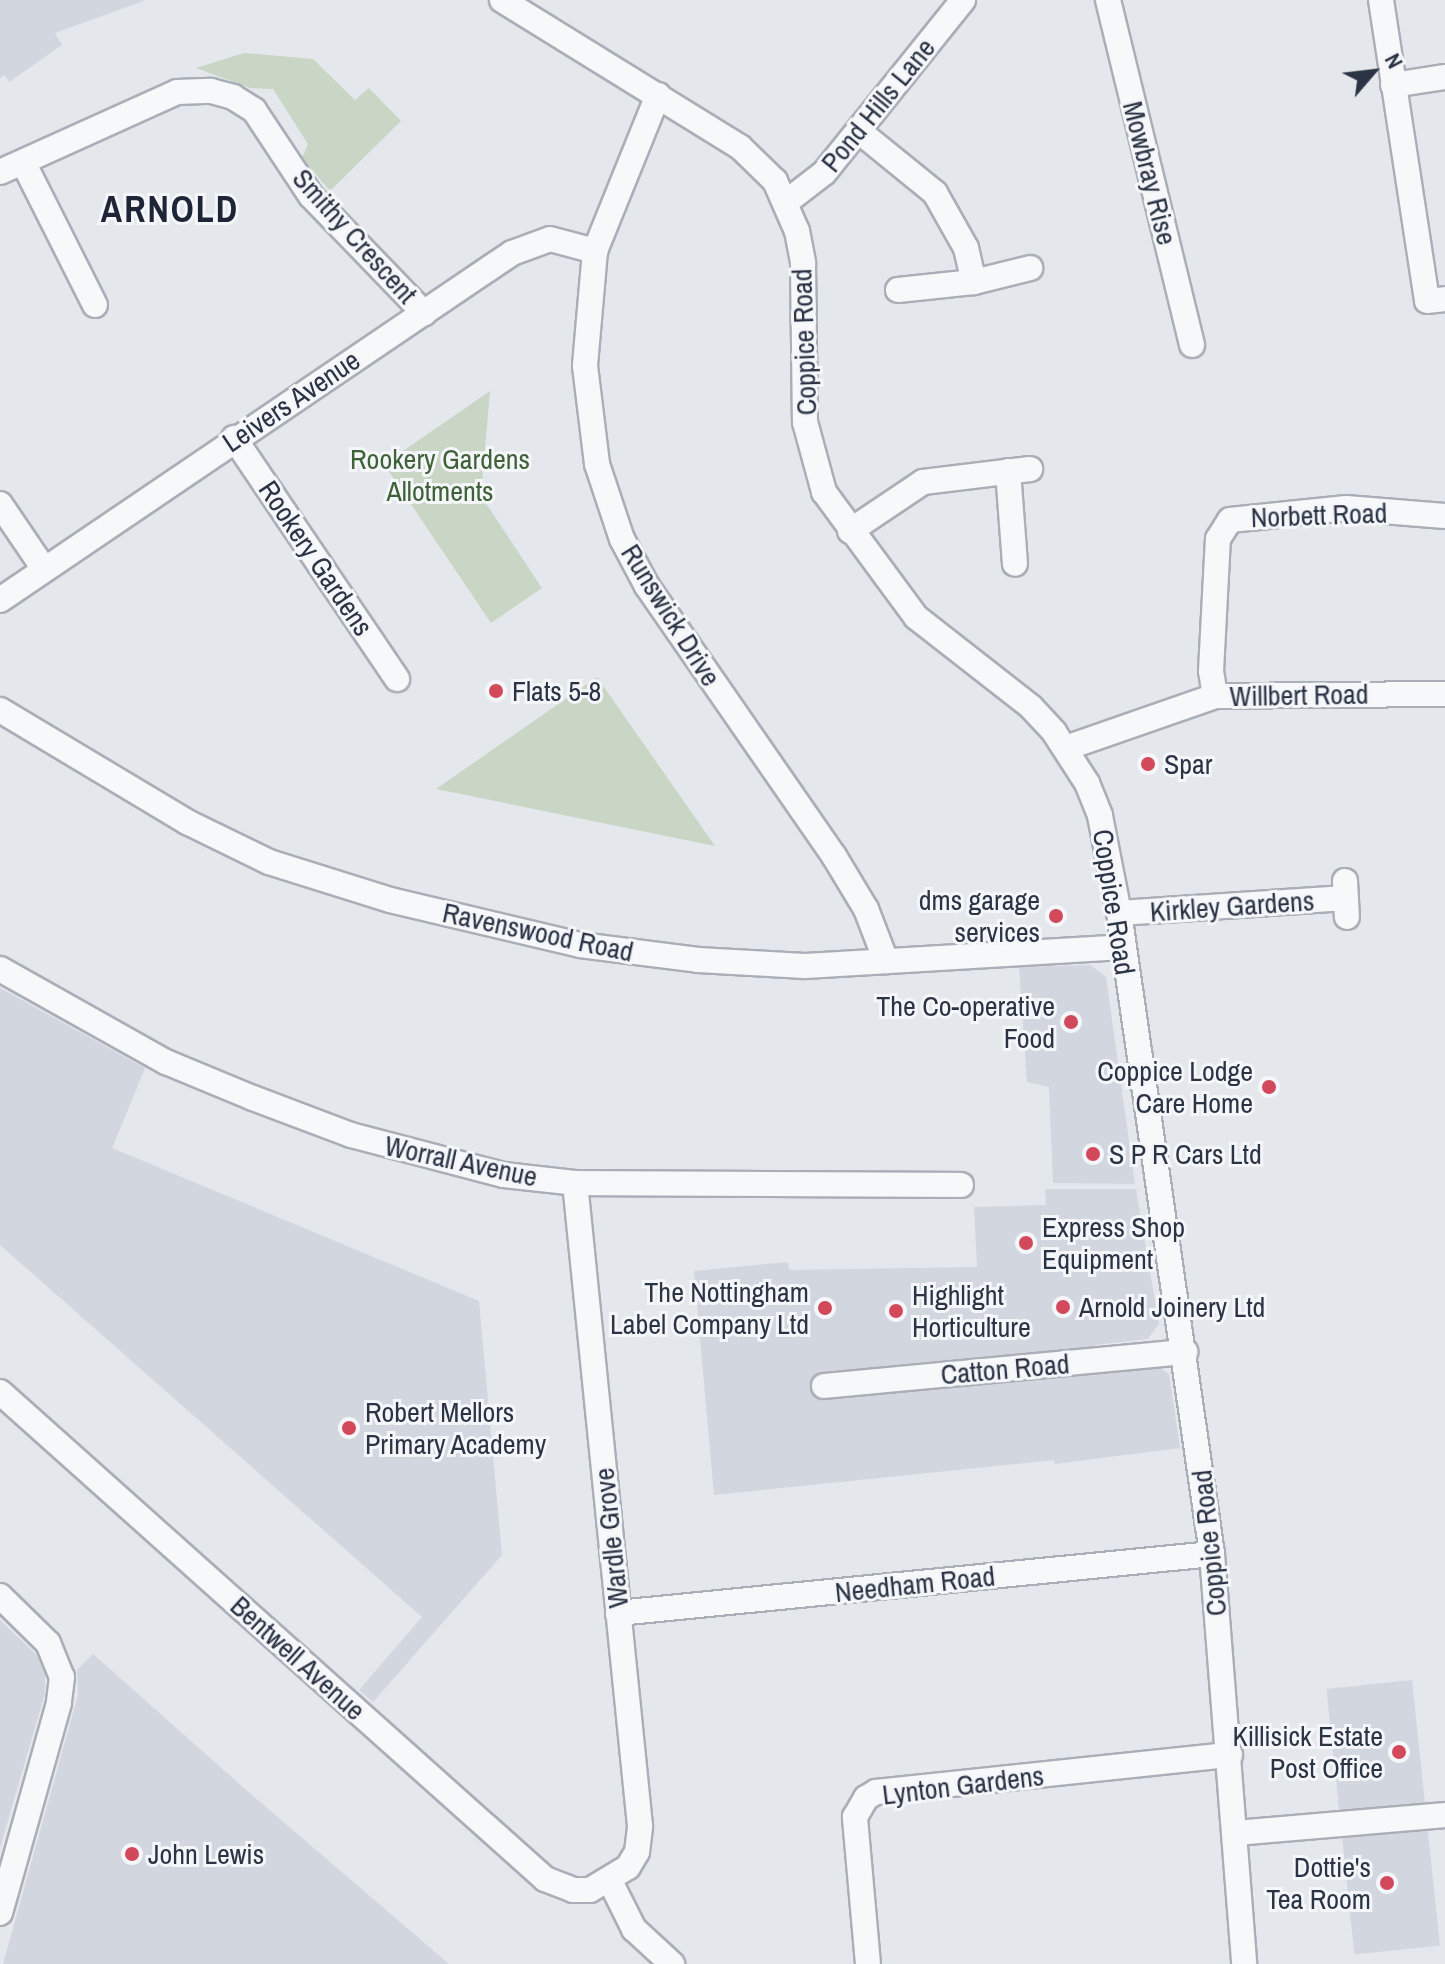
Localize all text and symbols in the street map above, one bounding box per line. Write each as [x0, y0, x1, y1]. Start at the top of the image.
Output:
street label: Pond Hills Lane [814, 31, 942, 179]
north arrow [1333, 32, 1413, 112]
text: N [1378, 48, 1410, 74]
street label: Mowbray Rise [1116, 98, 1184, 248]
street label: Smithy Crescent [286, 162, 424, 310]
district label: ARNOLD [101, 188, 239, 232]
street label: Coppice Road [785, 268, 823, 416]
street label: Leivers Avenue [216, 343, 366, 459]
park label: Rookery Gardens Allotments [350, 442, 530, 508]
street label: Rookery Gardens [252, 474, 380, 642]
street label: Norbett Road [1250, 496, 1388, 534]
street label: Runswick Drive [614, 538, 728, 692]
place label: Flats 5-8 [512, 674, 601, 708]
street label: Willbert Road [1229, 677, 1369, 713]
marker: Flats 5-8 [487, 682, 505, 700]
place label: Spar [1164, 747, 1212, 781]
marker: Spar [1139, 755, 1157, 773]
street label: Coppice Road [1086, 827, 1142, 977]
place label: dms garage services [919, 883, 1040, 949]
street label: Kirkley Gardens [1149, 883, 1315, 929]
street label: Ravenswood Road [440, 895, 636, 969]
marker: dms garage services [1047, 907, 1065, 925]
place label: The Co-operative Food [876, 989, 1055, 1055]
marker: The Co-operative Food [1062, 1013, 1080, 1031]
place label: Coppice Lodge Care Home [1097, 1054, 1253, 1120]
marker: Coppice Lodge Care Home [1260, 1078, 1278, 1096]
street label: Worrall Avenue [381, 1128, 541, 1194]
place label: S P R Cars Ltd [1109, 1137, 1262, 1171]
marker: S P R Cars Ltd [1084, 1145, 1102, 1163]
place label: Express Shop Equipment [1042, 1210, 1185, 1276]
marker: Express Shop Equipment [1017, 1234, 1035, 1252]
place label: The Nottingham Label Company Ltd [610, 1275, 809, 1341]
place label: Highlight Horticulture [912, 1278, 1031, 1344]
place label: Arnold Joinery Ltd [1079, 1290, 1265, 1324]
marker: Arnold Joinery Ltd [1054, 1298, 1072, 1316]
marker: The Nottingham Label Company Ltd [816, 1299, 834, 1317]
marker: Highlight Horticulture [887, 1302, 905, 1320]
street label: Catton Road [939, 1347, 1071, 1391]
place label: Robert Mellors Primary Academy [365, 1395, 547, 1461]
marker: Robert Mellors Primary Academy [340, 1419, 358, 1437]
street label: Wardle Grove [587, 1466, 635, 1610]
street label: Coppice Road [1185, 1468, 1233, 1618]
street label: Needham Road [833, 1559, 997, 1609]
street label: Bentwell Avenue [223, 1588, 373, 1728]
place label: Killisick Estate Post Office [1232, 1719, 1383, 1785]
marker: Killisick Estate Post Office [1390, 1743, 1408, 1761]
street label: Lynton Gardens [880, 1758, 1046, 1812]
place label: John Lewis [148, 1837, 264, 1871]
marker: John Lewis [123, 1845, 141, 1863]
place label: Dottie's Tea Room [1266, 1850, 1371, 1916]
marker: Dottie's Tea Room [1378, 1874, 1396, 1892]

